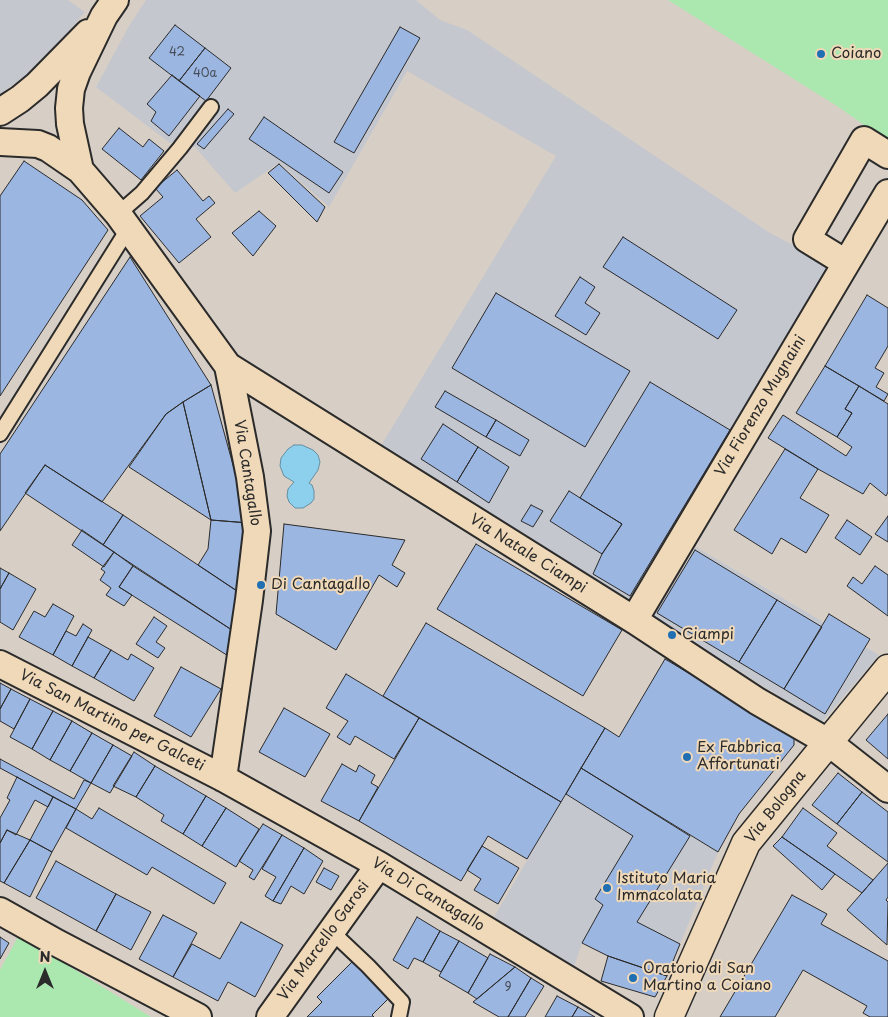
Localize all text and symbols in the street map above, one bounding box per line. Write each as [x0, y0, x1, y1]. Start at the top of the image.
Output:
place label: Coiano [831, 45, 881, 63]
house number: 42 [169, 46, 185, 60]
marker: Coiano [815, 48, 827, 60]
house number: 40a [193, 67, 217, 81]
street label: Via Fiorenzo Mugnaini [712, 332, 810, 480]
street label: Via Cantagallo [230, 419, 264, 527]
street label: Via Natale Ciampi [466, 511, 590, 597]
place label: Di Cantagallo [271, 576, 370, 594]
marker: Di Cantagallo [255, 579, 267, 591]
place label: Ciampi [682, 626, 734, 644]
marker: Ciampi [666, 629, 678, 641]
street label: Via San Martino per Galceti [16, 666, 208, 776]
place label: Ex Fabbrica Affortunati [697, 739, 782, 774]
marker: Ex Fabbrica Affortunati [681, 751, 693, 763]
street label: Via Bologna [742, 767, 810, 847]
street label: Via Di Cantagallo [369, 854, 487, 936]
place label: Istituto Maria Immacolata [617, 870, 716, 905]
street label: Via Marcello Garosi [275, 878, 373, 1004]
marker: Istituto Maria Immacolata [601, 882, 613, 894]
text: N [39, 946, 51, 967]
north arrow [20, 947, 70, 997]
place label: Oratorio di San Martino a Coiano [643, 960, 771, 995]
marker: Oratorio di San Martino a Coiano [627, 972, 639, 984]
house number: 9 [504, 981, 512, 995]

